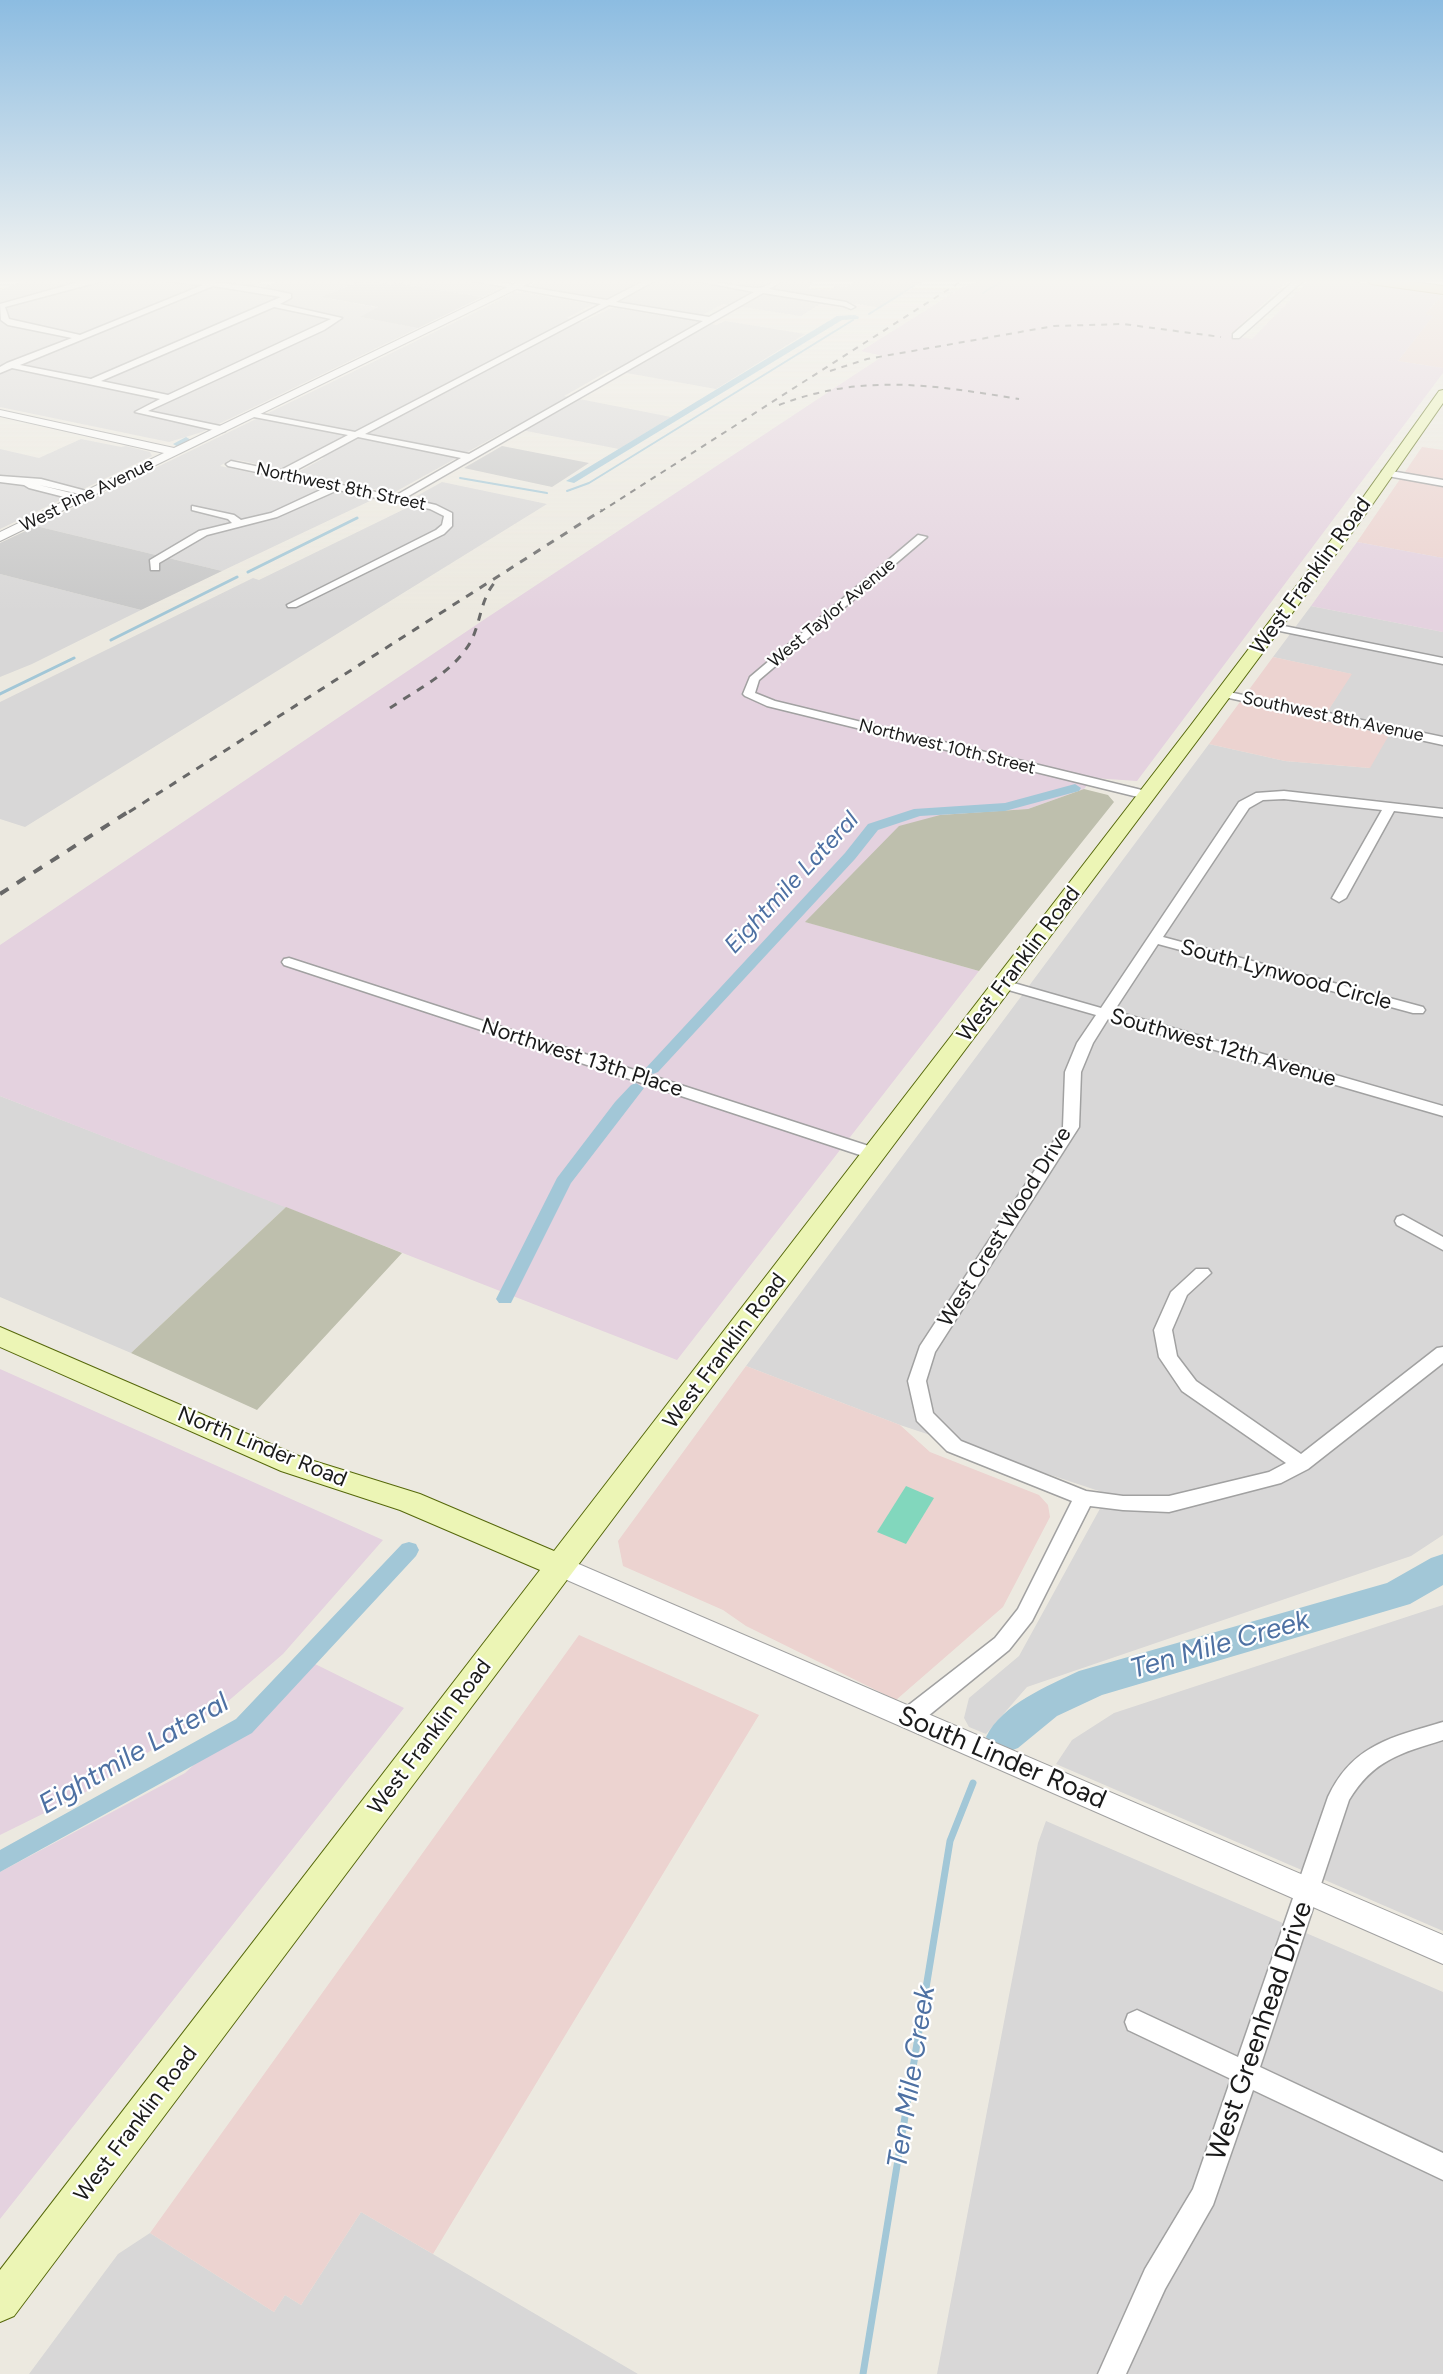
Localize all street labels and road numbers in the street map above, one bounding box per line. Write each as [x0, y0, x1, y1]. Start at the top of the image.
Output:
street label: West Pine Avenue [17, 453, 157, 537]
street label: Northwest 8th Street [254, 458, 428, 516]
street label: West Franklin Road [1245, 492, 1377, 660]
street label: West Taylor Avenue [764, 554, 900, 672]
street label: Southwest 8th Avenue [1240, 687, 1426, 747]
street label: Northwest 10th Street [856, 715, 1038, 779]
street label: West Franklin Road [952, 881, 1086, 1047]
street label: South Lynwood Circle [1178, 934, 1394, 1016]
street label: Southwest 12th Avenue [1107, 1003, 1339, 1093]
street label: Northwest 13th Place [478, 1013, 686, 1103]
street label: West Crest Wood Drive [933, 1122, 1077, 1332]
street label: West Franklin Road [658, 1268, 792, 1434]
street label: North Linder Road [173, 1401, 351, 1493]
street label: West Franklin Road [363, 1654, 497, 1820]
street label: South Linder Road [893, 1699, 1111, 1817]
street label: West Greenhead Drive [1200, 1897, 1320, 2165]
street label: West Franklin Road [69, 2041, 203, 2207]

